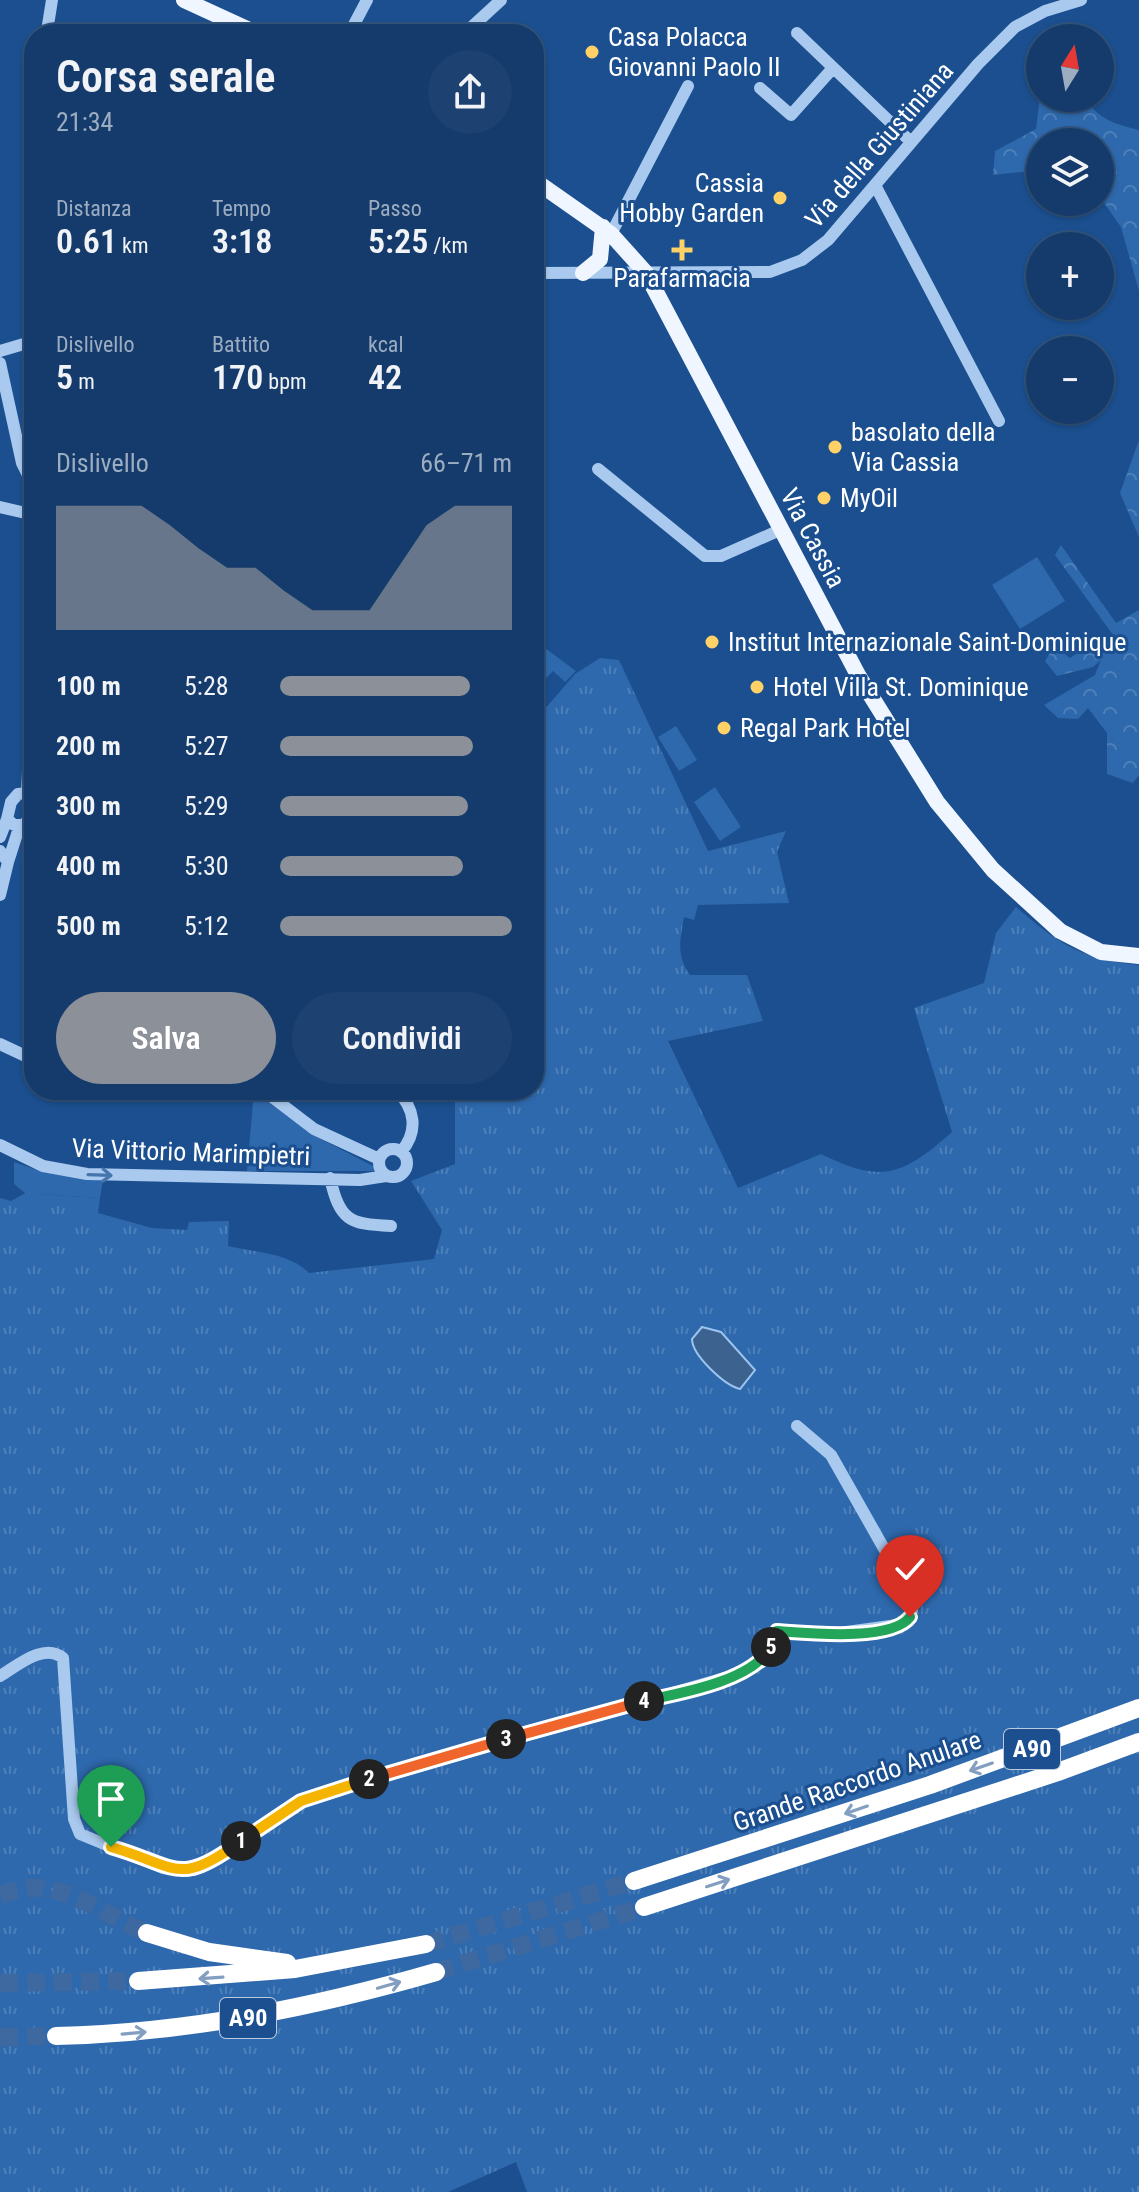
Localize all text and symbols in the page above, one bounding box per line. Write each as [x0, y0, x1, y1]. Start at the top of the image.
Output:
place label: Casa Polacca Giovanni Paolo II [608, 22, 780, 82]
north arrow [1026, 24, 1114, 112]
map controls [1026, 24, 1114, 424]
marker: Casa Polacca Giovanni Paolo II [583, 43, 601, 61]
button: share [428, 50, 512, 134]
text: Corsa serale [56, 51, 275, 103]
street label: Via della Giustiniana [799, 56, 959, 234]
text: 21:34 [56, 107, 113, 137]
button: layers [1026, 128, 1114, 216]
place label: Cassia Hobby Garden [619, 168, 764, 228]
marker: Cassia Hobby Garden [771, 189, 789, 207]
text: Distanza [56, 196, 132, 221]
text: Tempo [212, 196, 271, 221]
text: Passo [368, 196, 422, 221]
text: 0.61 [56, 221, 117, 261]
text: 3:18 [212, 221, 272, 261]
text: 5:25 [368, 221, 428, 261]
button: + [1026, 232, 1114, 320]
text: km [117, 233, 149, 258]
text: /km [428, 233, 468, 258]
marker: Parafarmacia [673, 241, 691, 259]
place label: Parafarmacia [613, 263, 751, 293]
text: Dislivello [56, 332, 134, 357]
text: Battito [212, 332, 270, 357]
text: kcal [368, 332, 403, 357]
button: − [1026, 336, 1114, 424]
text: 5 [56, 357, 73, 397]
text: 170 [212, 357, 263, 397]
text: 42 [368, 357, 402, 397]
text: m [73, 369, 95, 394]
text: bpm [263, 369, 307, 394]
place label: basolato della Via Cassia [851, 417, 996, 477]
marker: basolato della Via Cassia [826, 438, 844, 456]
text: Dislivello [56, 448, 149, 478]
text: 66–71 m [420, 448, 512, 478]
street label: Via Cassia [774, 483, 852, 593]
place label: MyOil [840, 483, 898, 513]
marker: MyOil [815, 489, 833, 507]
place label: Institut Internazionale Saint-Dominique [728, 627, 1126, 657]
marker: Institut Internazionale Saint-Dominique [703, 633, 721, 651]
text: 100 m [56, 671, 121, 701]
text: 5:28 [184, 671, 229, 701]
place label: Hotel Villa St. Dominique [773, 672, 1029, 702]
marker: Hotel Villa St. Dominique [748, 678, 766, 696]
place label: Regal Park Hotel [740, 713, 911, 743]
marker: Regal Park Hotel [715, 719, 733, 737]
text: 200 m [56, 731, 121, 761]
text: 5:27 [184, 731, 229, 761]
text: 300 m [56, 791, 121, 821]
text: 5:29 [184, 791, 229, 821]
text: 400 m [56, 851, 121, 881]
text: 5:30 [184, 851, 229, 881]
text: 500 m [56, 911, 121, 941]
text: 5:12 [184, 911, 229, 941]
button: Salva [56, 992, 276, 1084]
button: Condividi [292, 992, 512, 1084]
street label: Via Vittorio Marimpietri [71, 1133, 311, 1171]
one-way arrow [86, 1167, 113, 1182]
pin [876, 1535, 944, 1617]
icon: check [888, 1547, 932, 1591]
pin: 5 [751, 1627, 791, 1667]
text: 5 [765, 1634, 777, 1659]
pin: 4 [624, 1681, 664, 1721]
text: 4 [638, 1688, 650, 1713]
pin: 3 [486, 1719, 526, 1759]
street label: Grande Raccordo Anulare [729, 1724, 985, 1838]
text: 3 [500, 1726, 512, 1751]
road number: A90 [1004, 1729, 1060, 1769]
pin: 2 [349, 1759, 389, 1799]
one-way arrow [969, 1760, 994, 1775]
pin [77, 1765, 145, 1847]
text: 2 [363, 1766, 375, 1791]
icon: arrive [89, 1777, 133, 1821]
one-way arrow [844, 1803, 869, 1818]
pin: 1 [221, 1821, 261, 1861]
text: 1 [235, 1828, 247, 1853]
one-way arrow [705, 1875, 731, 1890]
one-way arrow [198, 1971, 225, 1986]
one-way arrow [375, 1977, 401, 1992]
road number: A90 [220, 1998, 276, 2038]
one-way arrow [120, 2025, 147, 2040]

